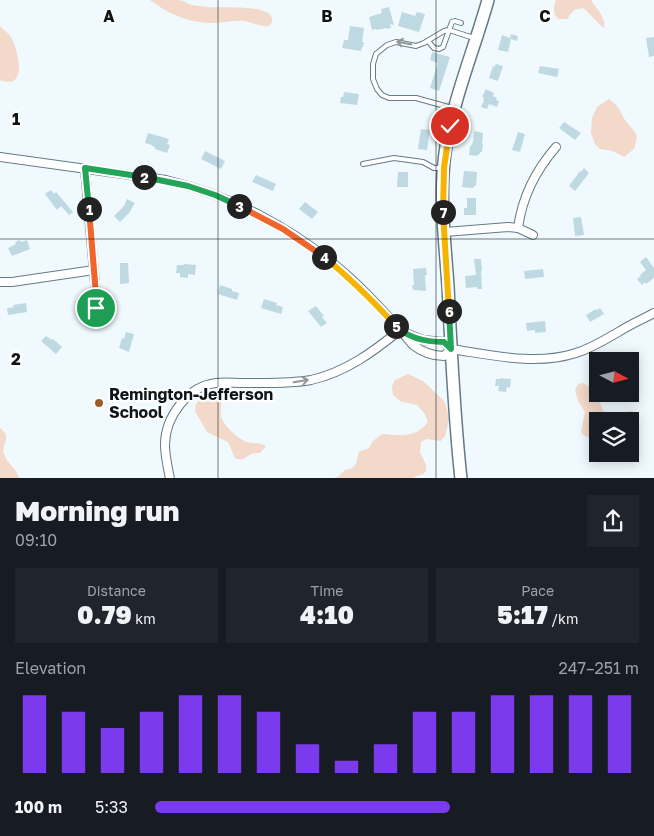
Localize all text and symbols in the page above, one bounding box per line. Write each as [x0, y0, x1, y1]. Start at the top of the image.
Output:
text: A [103, 6, 115, 26]
text: B [321, 6, 333, 26]
text: C [539, 6, 551, 26]
one-way arrow [397, 38, 413, 48]
pin [429, 105, 471, 147]
text: 1 [12, 109, 20, 129]
icon: check [436, 112, 464, 140]
pin: 2 [132, 164, 156, 190]
text: 2 [140, 169, 149, 186]
pin: 3 [226, 194, 252, 218]
pin: 1 [76, 196, 102, 222]
text: 3 [235, 198, 244, 215]
pin: 7 [430, 200, 456, 224]
text: 1 [86, 201, 93, 218]
text: 7 [440, 204, 447, 221]
pin: 4 [312, 244, 336, 270]
text: 4 [320, 249, 329, 266]
pin [75, 287, 117, 329]
icon: arrive [82, 294, 110, 322]
pin: 6 [436, 298, 462, 324]
text: 6 [445, 303, 454, 320]
pin: 5 [384, 314, 408, 338]
text: 5 [392, 318, 401, 335]
text: 2 [11, 349, 21, 369]
north arrow [589, 352, 639, 402]
map controls [589, 352, 639, 462]
one-way arrow [292, 376, 308, 386]
place label: Remington-Jefferson School [109, 384, 273, 422]
marker: Remington-Jefferson School [93, 397, 105, 409]
button: layers [589, 412, 639, 462]
text: Morning run [15, 494, 179, 527]
button: share [587, 495, 639, 547]
text: 09:10 [15, 530, 57, 550]
text: Distance [87, 582, 146, 599]
text: Time [311, 582, 343, 599]
text: Pace [521, 582, 554, 599]
text: 0.79 [77, 599, 132, 630]
text: 4:10 [300, 599, 354, 630]
text: 5:17 [497, 599, 548, 630]
text: km [132, 610, 156, 627]
text: /km [548, 610, 578, 627]
text: Elevation [15, 658, 86, 678]
text: 247–251 m [559, 658, 639, 678]
text: 100 m [15, 797, 62, 817]
text: 5:33 [95, 797, 128, 817]

